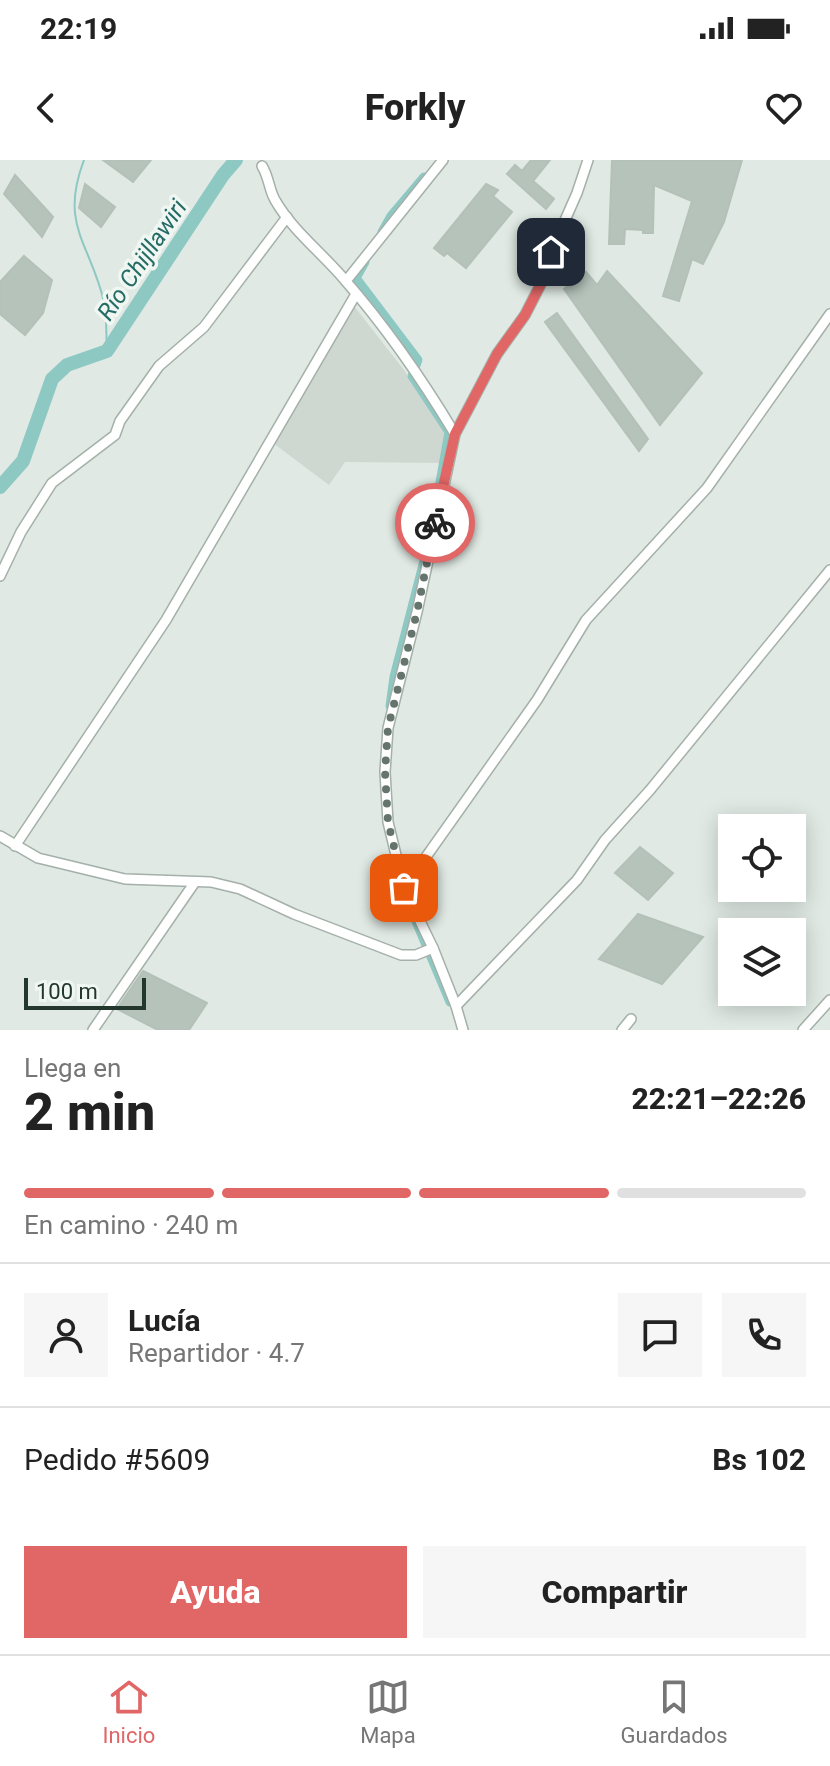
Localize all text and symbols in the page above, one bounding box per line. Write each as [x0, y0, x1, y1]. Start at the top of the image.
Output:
text: 22:19 [40, 11, 117, 46]
icon: back [24, 86, 68, 130]
icon: heart [762, 86, 806, 130]
text: Forkly [365, 87, 465, 129]
water label: Río Chijllawiri [91, 194, 193, 326]
pin [517, 218, 585, 286]
icon: home [529, 230, 573, 274]
courier [395, 483, 475, 563]
icon: bike [413, 501, 457, 545]
map controls [718, 814, 806, 1006]
button: locate [718, 814, 806, 902]
pin [370, 854, 438, 922]
icon: bag [382, 866, 426, 910]
button: layers [718, 918, 806, 1006]
scale bar [24, 974, 146, 1010]
text: 100 m [36, 979, 98, 1004]
text: Llega en [24, 1053, 121, 1083]
text: 22:21–22:26 [631, 1081, 806, 1116]
text: 2 min [24, 1082, 155, 1143]
text: En camino · 240 m [24, 1210, 238, 1240]
button: person [24, 1293, 108, 1377]
button: chat [618, 1293, 702, 1377]
button: phone [722, 1293, 806, 1377]
text: Lucía [128, 1303, 201, 1338]
text: Repartidor · 4.7 [128, 1338, 305, 1368]
text: Pedido #5609 [24, 1442, 210, 1477]
text: Bs 102 [712, 1442, 806, 1477]
button: Ayuda [24, 1546, 407, 1638]
button: Compartir [423, 1546, 806, 1638]
tab: Inicio [102, 1675, 155, 1748]
tab: Mapa [360, 1675, 416, 1748]
tab: Guardados [621, 1675, 728, 1748]

